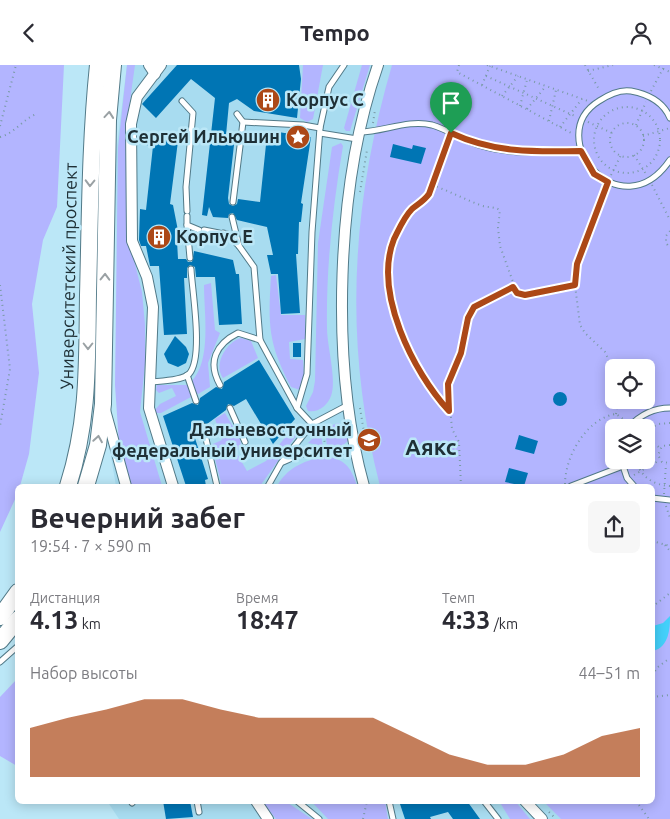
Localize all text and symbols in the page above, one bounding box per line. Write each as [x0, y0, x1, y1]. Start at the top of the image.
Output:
icon: back [15, 19, 43, 47]
icon: person [627, 19, 655, 47]
text: Tempo [300, 20, 370, 45]
pin [430, 82, 472, 133]
building icon: Корпус C [255, 87, 281, 113]
place label: Корпус C [286, 89, 364, 109]
icon: arrive [437, 89, 465, 117]
one-way arrow [103, 110, 114, 118]
place icon: Сергей Ильюшин [285, 124, 311, 150]
place label: Сергей Ильюшин [127, 126, 280, 146]
street label: Университетский проспект [56, 162, 80, 390]
one-way arrow [85, 180, 95, 188]
building icon: Корпус E [146, 224, 172, 250]
place label: Корпус E [176, 226, 253, 246]
one-way arrow [100, 273, 110, 280]
one-way arrow [83, 342, 93, 350]
map controls [605, 359, 655, 469]
button: locate [605, 359, 655, 409]
place label: Дальневосточный федеральный университет [112, 419, 352, 460]
button: layers [605, 419, 655, 469]
school or university icon: Дальневосточный федеральный университет [356, 427, 382, 453]
district label: Аякс [405, 434, 457, 459]
one-way arrow [93, 435, 103, 443]
button: share [588, 501, 640, 553]
text: Вечерний забег [30, 502, 245, 533]
text: 19:54 · 7 × 590 m [30, 537, 151, 555]
text: Дистанция [30, 590, 100, 606]
text: Время [236, 590, 279, 606]
text: Темп [442, 590, 475, 606]
text: 4.13 [30, 606, 78, 634]
text: 18:47 [236, 606, 299, 634]
text: 4:33 [442, 606, 490, 634]
text: km [78, 616, 101, 632]
text: /km [490, 616, 518, 632]
text: Набор высоты [30, 664, 138, 682]
text: 44–51 m [578, 664, 640, 682]

